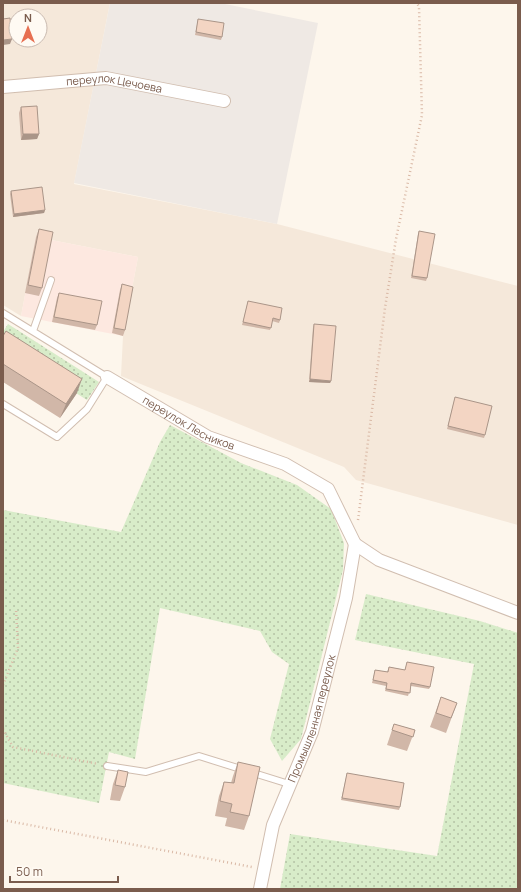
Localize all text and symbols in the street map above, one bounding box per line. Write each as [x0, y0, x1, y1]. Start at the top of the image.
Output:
north arrow [8, 8, 48, 48]
text: N [24, 10, 32, 25]
street label: переулок Цечоева [66, 70, 164, 96]
street label: переулок Лесников [140, 392, 237, 453]
street label: Промышленная переулок [284, 652, 339, 784]
scale bar [10, 858, 118, 884]
text: 50 m [16, 863, 43, 880]

